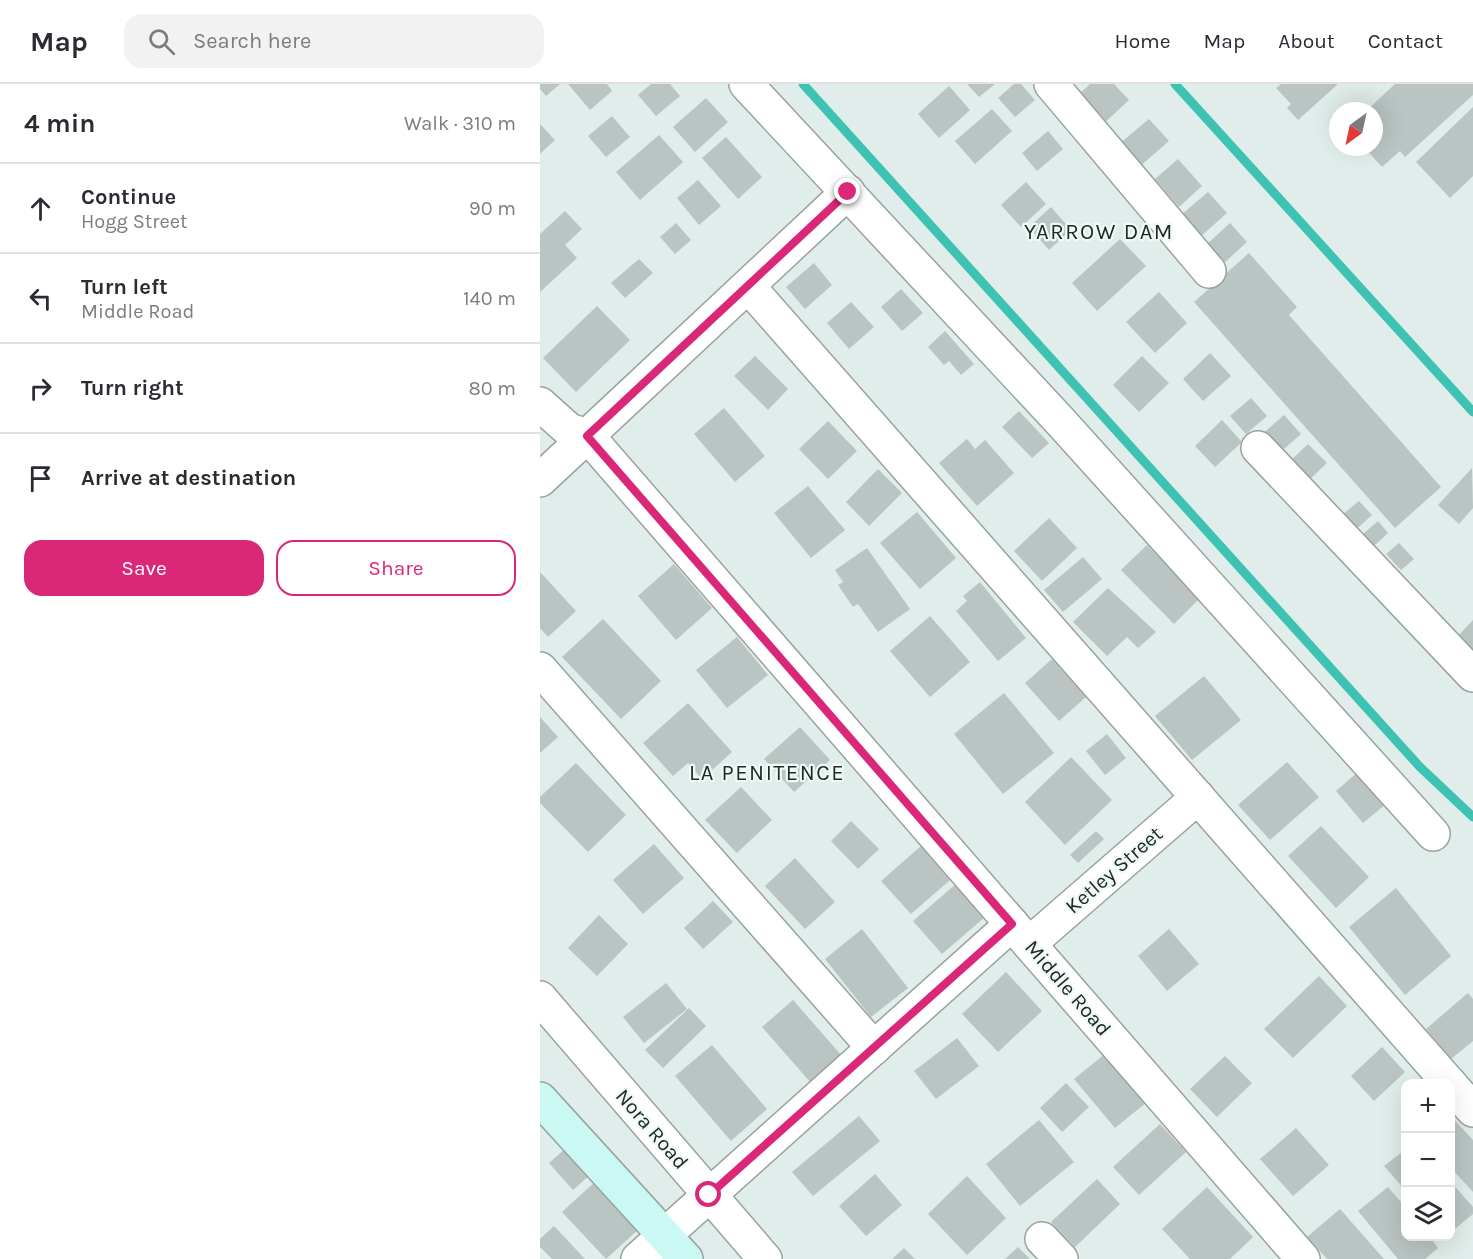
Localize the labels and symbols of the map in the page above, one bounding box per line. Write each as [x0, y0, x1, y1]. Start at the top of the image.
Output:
north arrow [1329, 102, 1383, 156]
route end [834, 178, 860, 204]
district label: YARROW DAM [1024, 219, 1174, 245]
district label: LA PENITENCE [689, 760, 845, 786]
street label: Ketley Street [1061, 821, 1167, 919]
street label: Middle Road [1020, 935, 1116, 1041]
street label: Nora Road [611, 1084, 693, 1174]
route start [695, 1181, 721, 1207]

